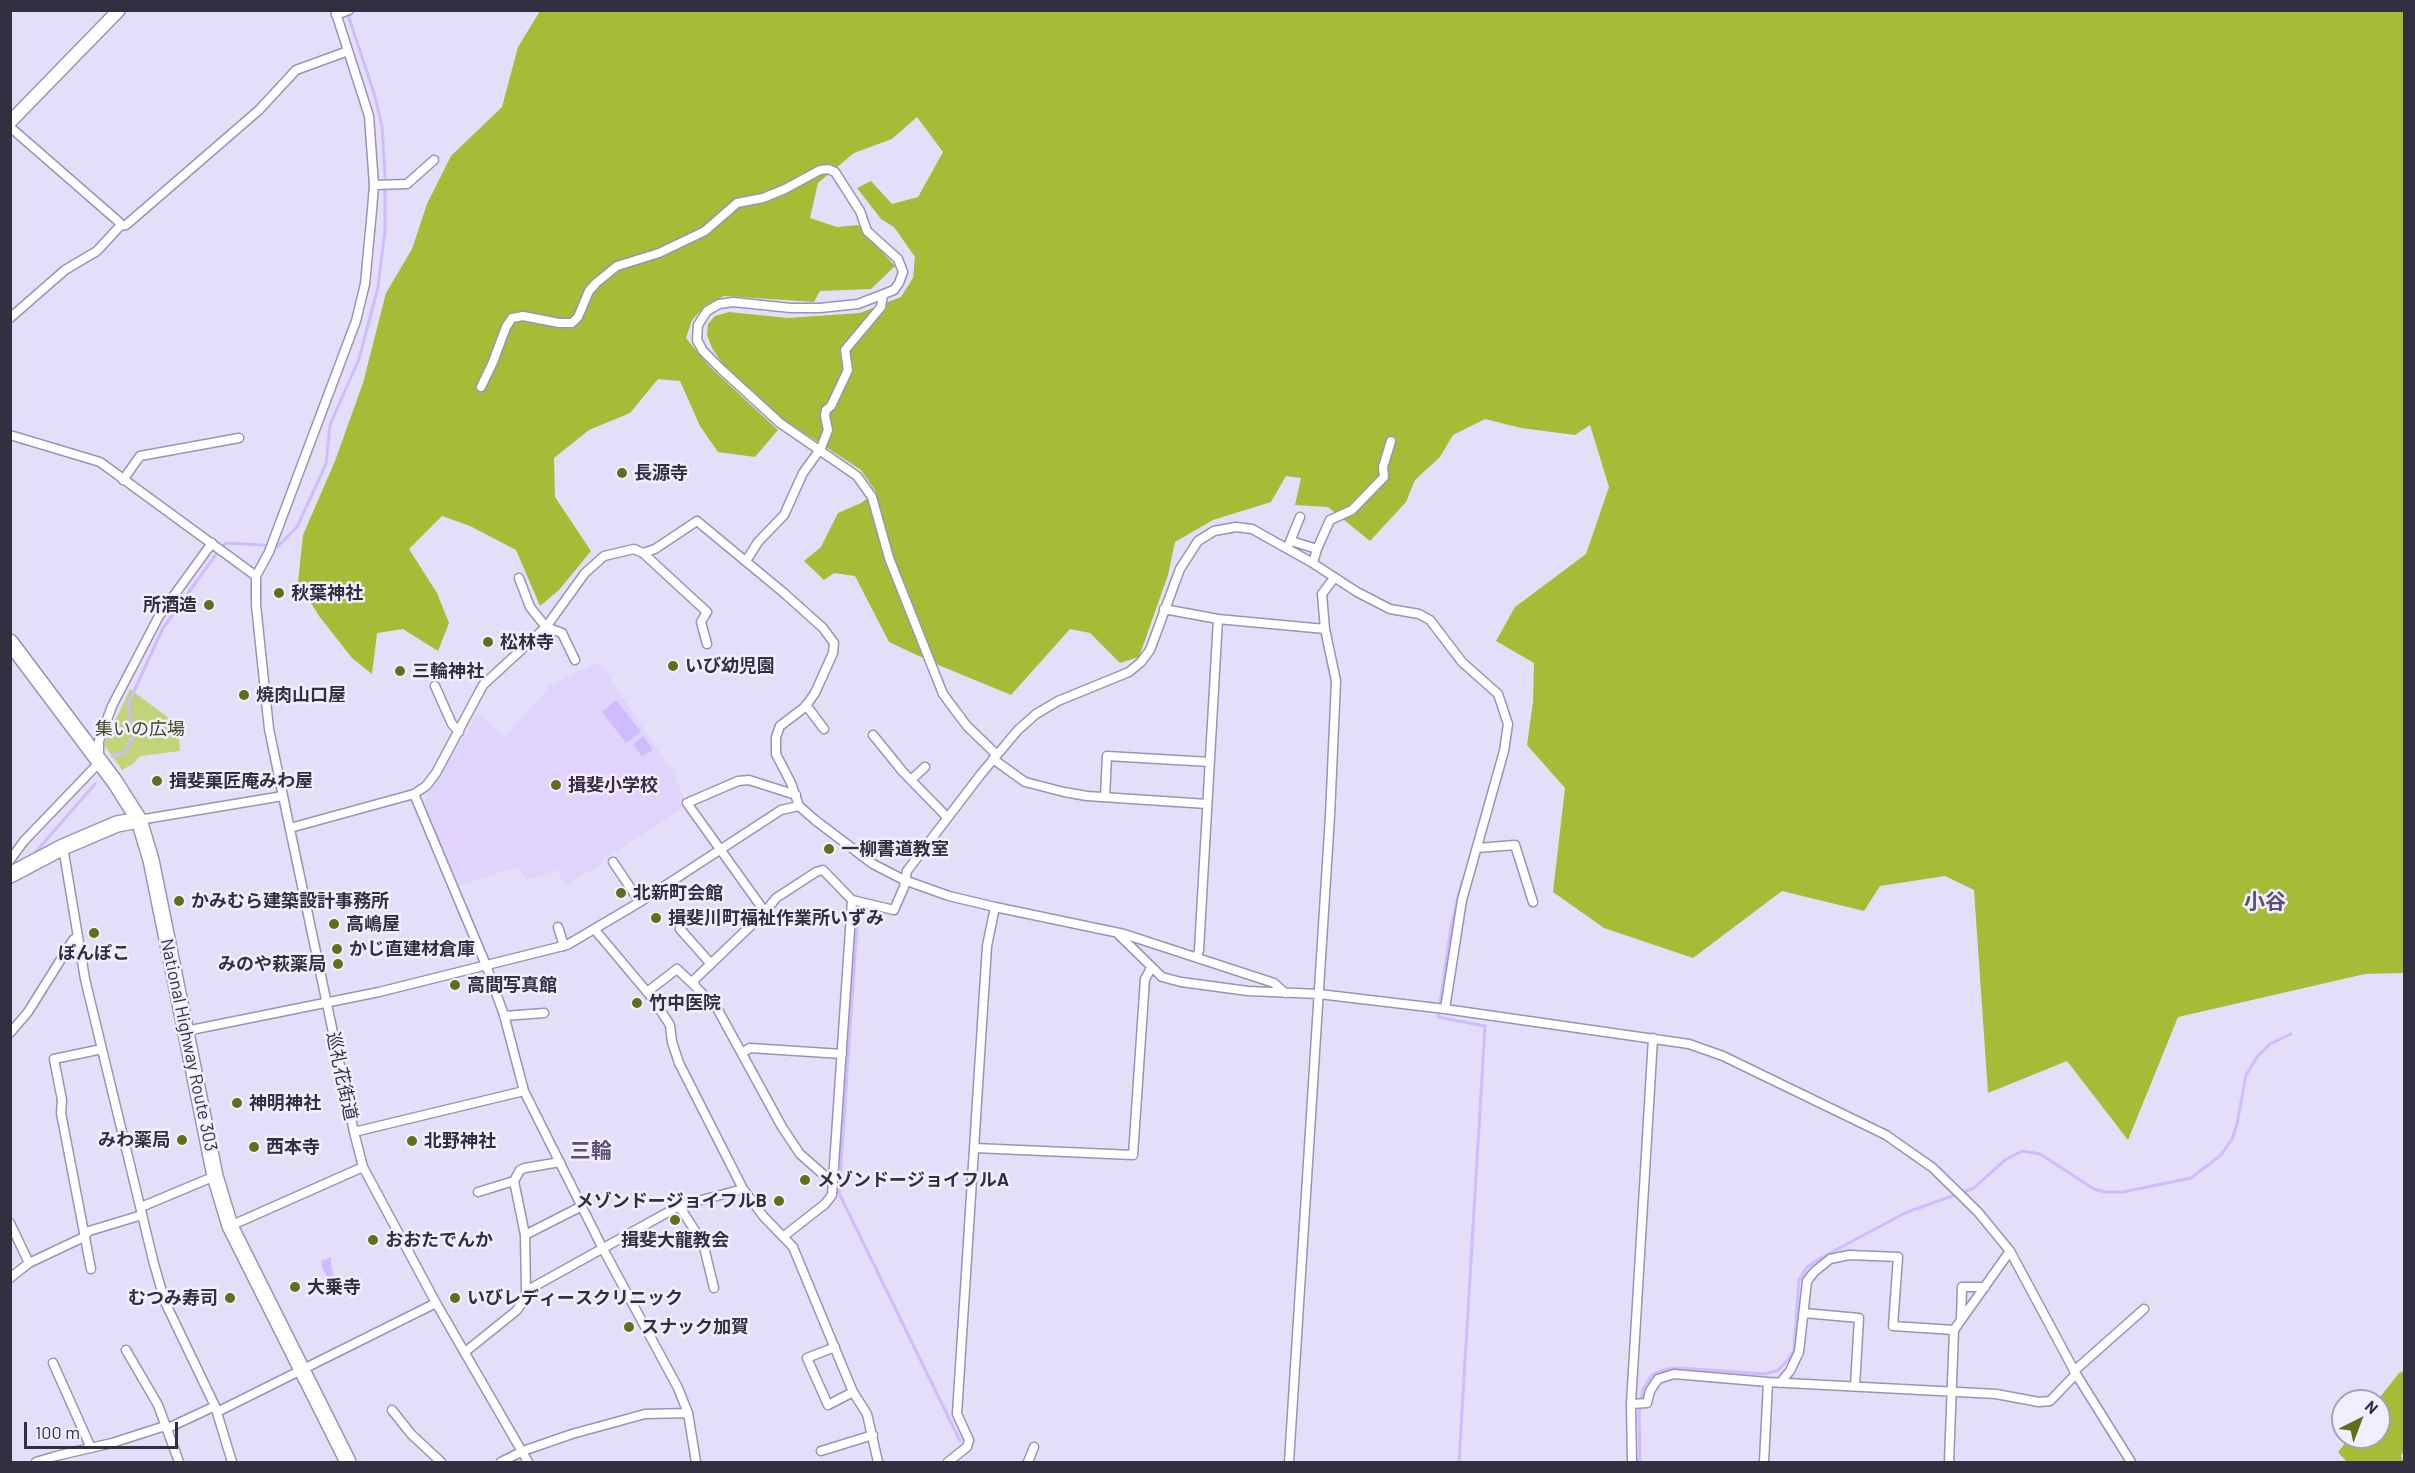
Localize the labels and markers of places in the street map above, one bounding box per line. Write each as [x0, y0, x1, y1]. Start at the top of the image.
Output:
place label: 長源寺 [634, 462, 688, 484]
marker: 長源寺 [615, 466, 629, 480]
place label: 秋葉神社 [291, 582, 363, 604]
marker: 秋葉神社 [272, 586, 286, 600]
place label: 所酒造 [143, 594, 197, 616]
marker: 所酒造 [202, 598, 216, 612]
place label: 松林寺 [500, 631, 554, 653]
marker: 松林寺 [481, 635, 495, 649]
place label: いび幼児園 [685, 655, 775, 677]
marker: いび幼児園 [666, 659, 680, 673]
place label: 三輪神社 [412, 660, 484, 682]
marker: 三輪神社 [393, 664, 407, 678]
place label: 焼肉山口屋 [256, 684, 346, 706]
marker: 焼肉山口屋 [237, 688, 251, 702]
place label: 揖斐菓匠庵みわ屋 [169, 770, 313, 792]
marker: 揖斐菓匠庵みわ屋 [150, 774, 164, 788]
place label: 揖斐小学校 [568, 774, 658, 796]
marker: 揖斐小学校 [549, 778, 563, 792]
place label: 一柳書道教室 [841, 838, 949, 860]
marker: 一柳書道教室 [822, 842, 836, 856]
place label: 北新町会館 [633, 882, 723, 904]
marker: 北新町会館 [614, 886, 628, 900]
place label: かみむら建築設計事務所 [191, 890, 389, 912]
marker: かみむら建築設計事務所 [172, 894, 186, 908]
place label: 揖斐川町福祉作業所いずみ [668, 907, 884, 929]
marker: 揖斐川町福祉作業所いずみ [649, 911, 663, 925]
place label: 高嶋屋 [346, 913, 400, 935]
marker: 高嶋屋 [327, 917, 341, 931]
marker: ぽんぽこ [87, 926, 101, 940]
place label: かじ直建材倉庫 [349, 938, 475, 960]
place label: ぽんぽこ [58, 942, 130, 964]
marker: かじ直建材倉庫 [330, 942, 344, 956]
place label: みのや萩薬局 [218, 953, 326, 975]
marker: みのや萩薬局 [331, 957, 345, 971]
place label: 高間写真館 [467, 974, 557, 996]
marker: 高間写真館 [448, 978, 462, 992]
place label: 竹中医院 [649, 992, 721, 1014]
marker: 竹中医院 [630, 996, 644, 1010]
place label: 神明神社 [249, 1092, 321, 1114]
marker: 神明神社 [230, 1096, 244, 1110]
place label: みわ薬局 [98, 1129, 170, 1151]
place label: 北野神社 [424, 1130, 496, 1152]
marker: みわ薬局 [175, 1133, 189, 1147]
marker: 北野神社 [405, 1134, 419, 1148]
place label: 西本寺 [266, 1136, 320, 1158]
marker: 西本寺 [247, 1140, 261, 1154]
place label: メゾンドージョイフルA [817, 1169, 1009, 1191]
marker: メゾンドージョイフルA [798, 1173, 812, 1187]
place label: メゾンドージョイフルB [576, 1190, 767, 1212]
marker: メゾンドージョイフルB [772, 1194, 786, 1208]
marker: 揖斐大龍教会 [668, 1213, 682, 1227]
place label: おおたでんか [385, 1229, 493, 1251]
place label: 揖斐大龍教会 [621, 1229, 729, 1251]
marker: おおたでんか [366, 1233, 380, 1247]
place label: 大乗寺 [307, 1276, 361, 1298]
marker: 大乗寺 [288, 1280, 302, 1294]
place label: むつみ寿司 [128, 1287, 218, 1309]
place label: いびレディースクリニック [467, 1287, 683, 1309]
marker: むつみ寿司 [223, 1291, 237, 1305]
marker: いびレディースクリニック [448, 1291, 462, 1305]
place label: スナック加賀 [641, 1316, 749, 1338]
marker: スナック加賀 [622, 1320, 636, 1334]

